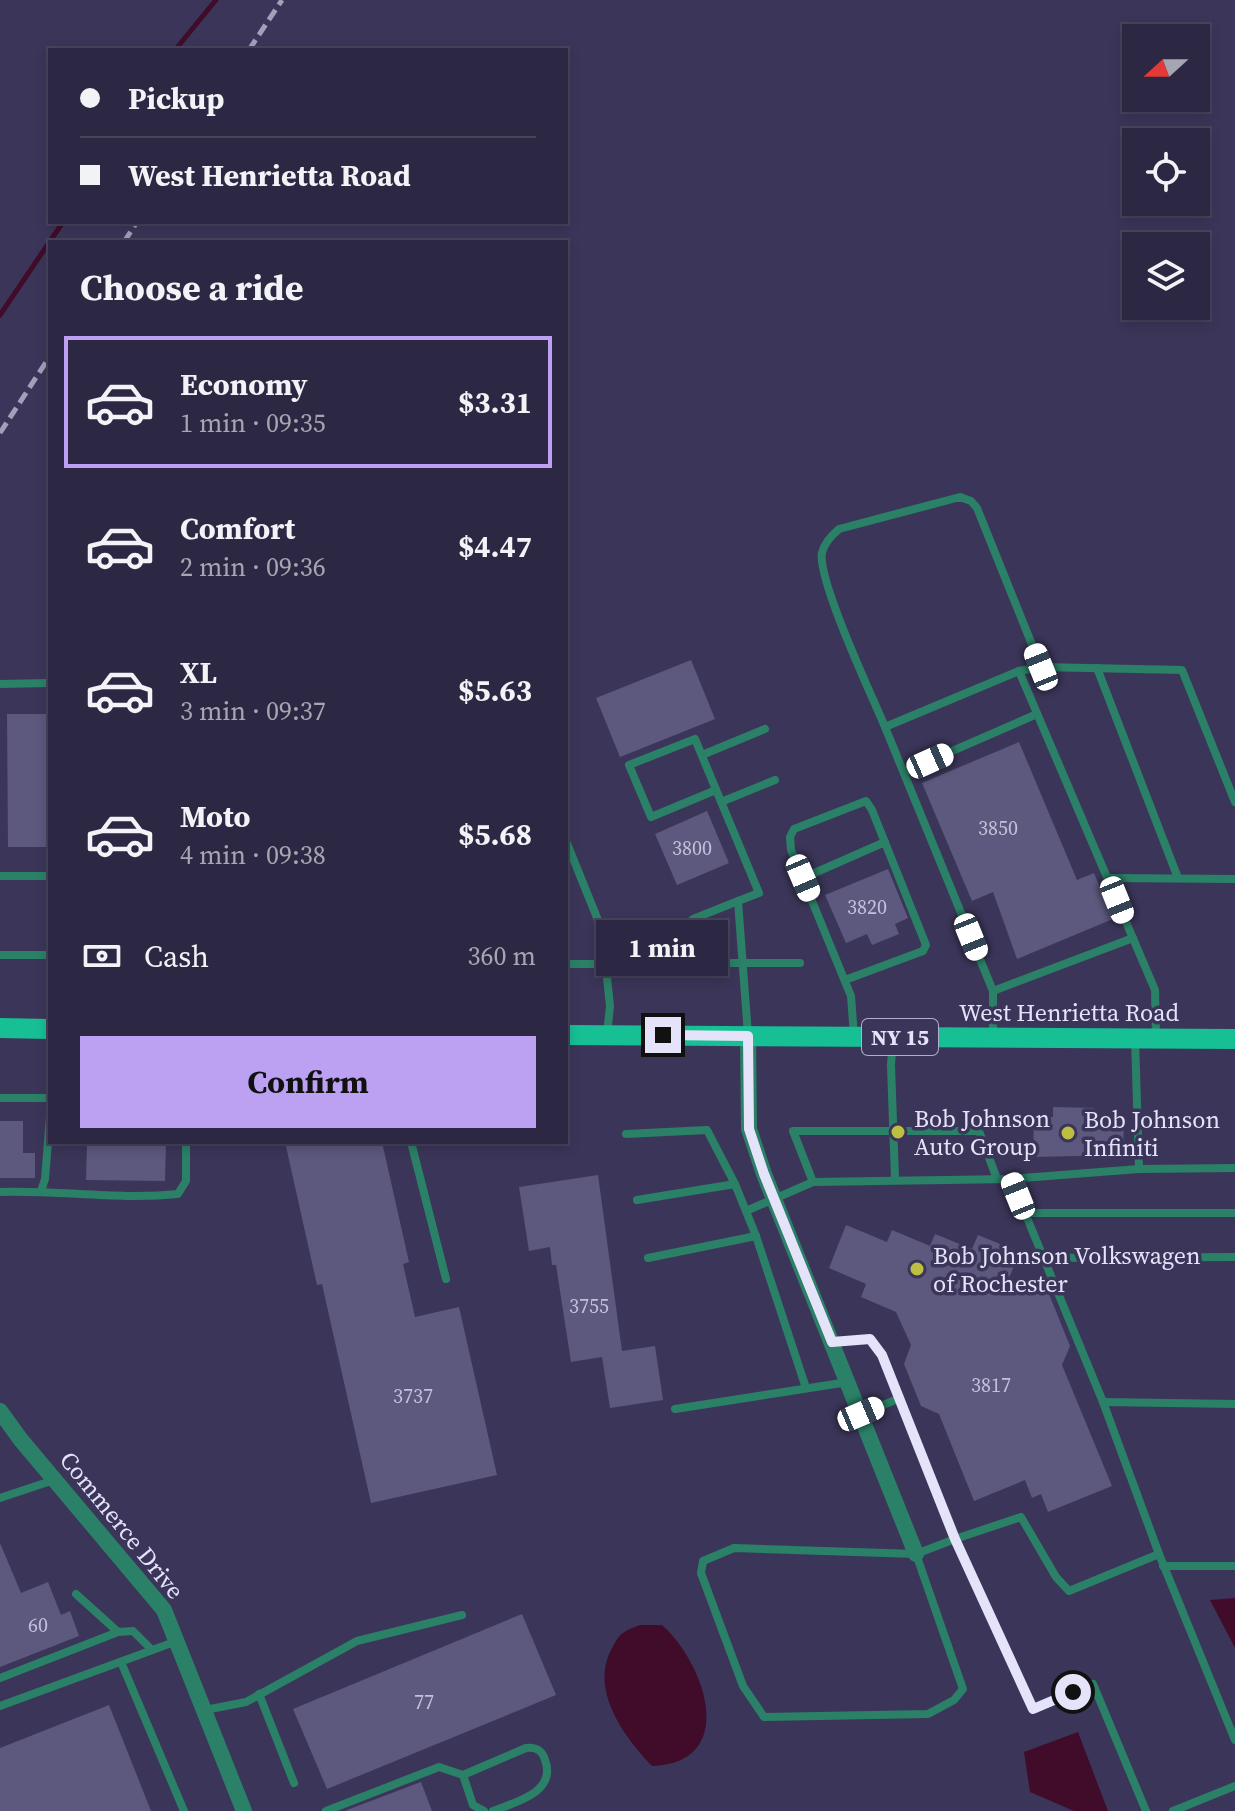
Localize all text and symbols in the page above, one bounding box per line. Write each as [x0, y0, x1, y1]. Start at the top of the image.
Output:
north arrow [1122, 24, 1210, 112]
map controls [1122, 24, 1210, 320]
text: Pickup [128, 78, 224, 119]
button: locate [1122, 128, 1210, 216]
text: West Henrietta Road [128, 155, 411, 196]
button: layers [1122, 232, 1210, 320]
text: Choose a ride [80, 263, 303, 312]
text: Economy [180, 364, 308, 405]
icon: car [84, 366, 156, 438]
text: $3.31 [458, 382, 532, 423]
text: 1 min · 09:35 [180, 405, 326, 441]
text: Comfort [180, 508, 295, 549]
icon: car [84, 510, 156, 582]
text: $4.47 [458, 526, 532, 567]
text: 2 min · 09:36 [180, 549, 326, 585]
car [1021, 640, 1061, 694]
text: XL [180, 652, 217, 693]
icon: car [84, 654, 156, 726]
text: $5.63 [458, 670, 532, 711]
text: 3 min · 09:37 [180, 693, 326, 729]
car [903, 740, 957, 782]
text: Moto [180, 796, 251, 837]
icon: car [84, 798, 156, 870]
text: $5.68 [458, 814, 532, 855]
house number: 3850 [978, 814, 1018, 842]
house number: 3800 [672, 834, 712, 862]
text: 4 min · 09:38 [180, 837, 326, 873]
car [783, 851, 823, 905]
car [1097, 873, 1137, 927]
house number: 3820 [847, 893, 887, 921]
car [951, 910, 991, 964]
callout: 1 min [597, 919, 729, 975]
text: 1 min [628, 930, 696, 966]
icon: cash [80, 934, 124, 978]
text: Cash [144, 936, 209, 977]
text: 360 m [468, 938, 536, 974]
street label: West Henrietta Road [959, 996, 1179, 1029]
route end [645, 1017, 681, 1053]
road number: NY 15 [862, 1019, 938, 1055]
button: Confirm [80, 1036, 536, 1128]
place label: Bob Johnson Auto Group [914, 1102, 1050, 1163]
place label: Bob Johnson Infiniti [1084, 1103, 1220, 1164]
marker: Bob Johnson Auto Group [889, 1123, 907, 1141]
marker: Bob Johnson Infiniti [1059, 1124, 1077, 1142]
car [998, 1169, 1038, 1223]
place label: Bob Johnson Volkswagen of Rochester [933, 1239, 1201, 1300]
marker: Bob Johnson Volkswagen of Rochester [908, 1260, 926, 1278]
house number: 3755 [569, 1292, 609, 1320]
house number: 3817 [971, 1371, 1011, 1399]
house number: 3737 [393, 1382, 433, 1410]
car [834, 1394, 888, 1434]
street label: Commerce Drive [52, 1444, 192, 1606]
house number: 60 [28, 1611, 48, 1639]
route start [1055, 1674, 1091, 1710]
house number: 77 [414, 1688, 434, 1716]

